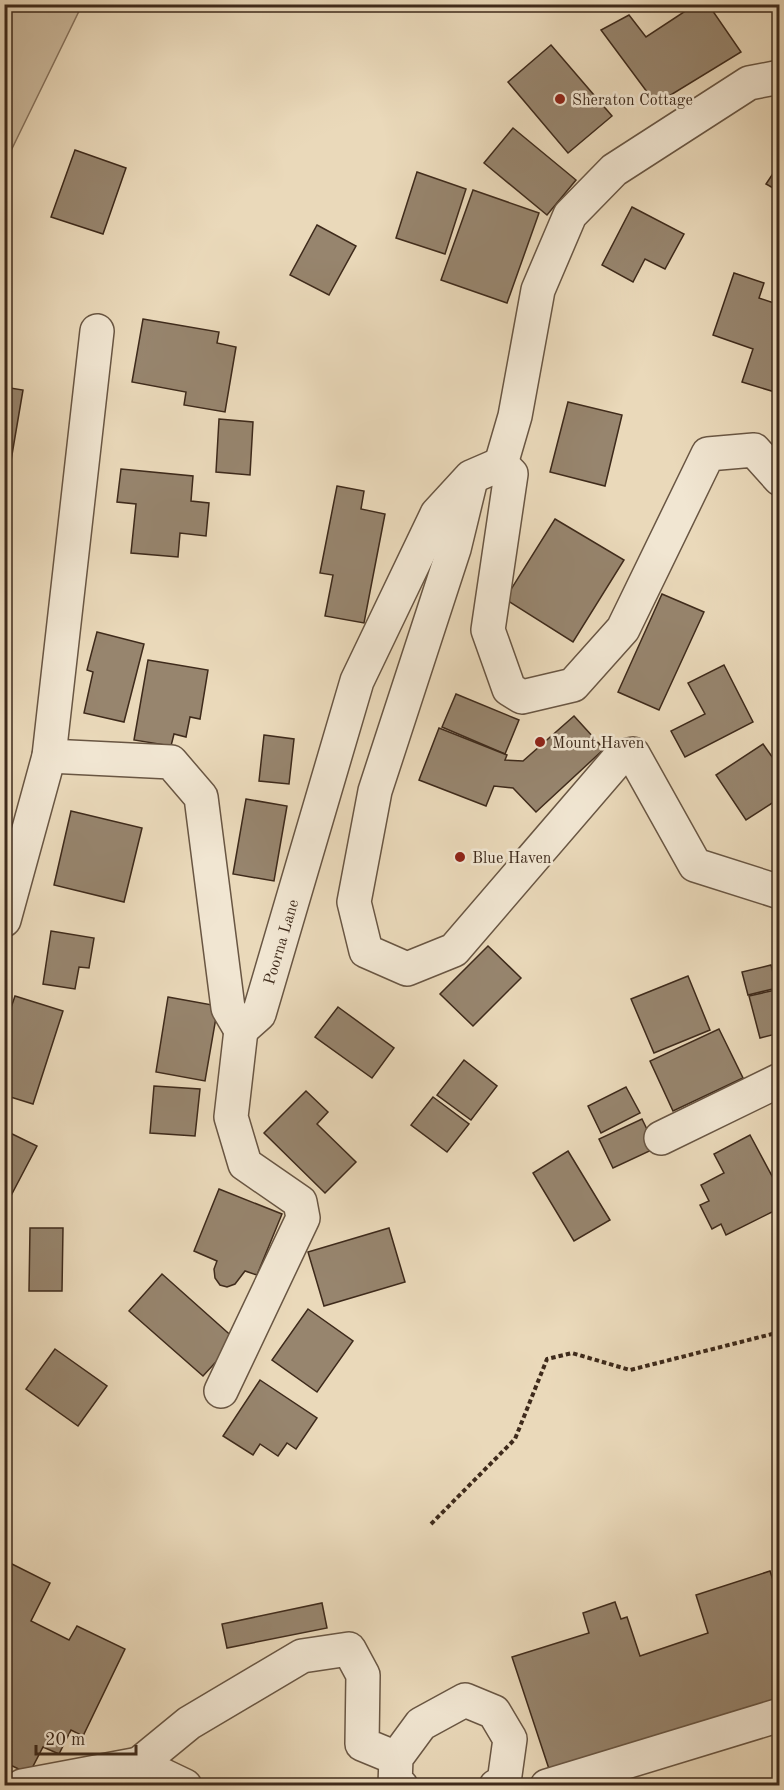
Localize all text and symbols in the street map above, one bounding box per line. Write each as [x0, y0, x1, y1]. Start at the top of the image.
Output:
marker: Sheraton Cottage [553, 92, 567, 106]
place label: Sheraton Cottage [572, 93, 693, 109]
marker: Mount Haven [533, 735, 547, 749]
place label: Mount Haven [552, 736, 645, 752]
marker: Blue Haven [453, 850, 467, 864]
place label: Blue Haven [472, 851, 552, 867]
street label: Poorna Lane [262, 898, 302, 987]
scale bar [36, 1718, 136, 1756]
text: 20 m [45, 1731, 85, 1749]

